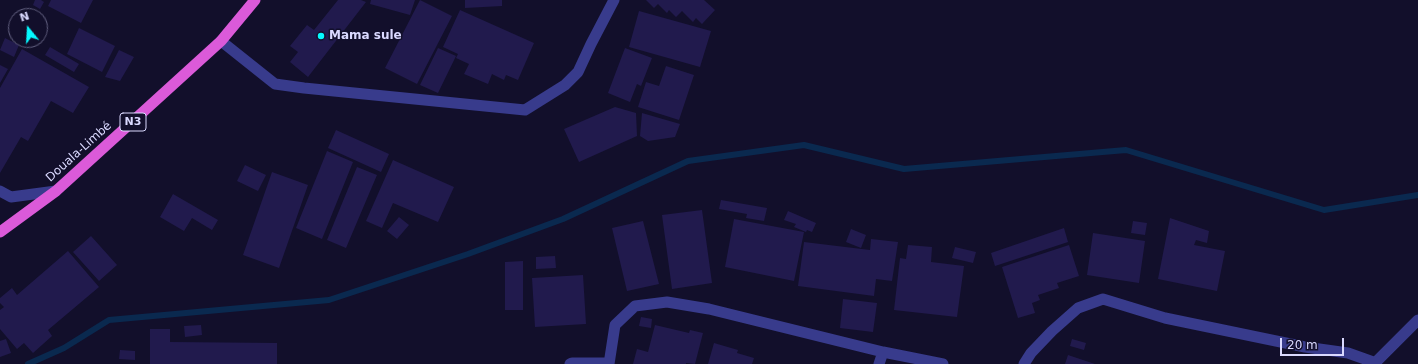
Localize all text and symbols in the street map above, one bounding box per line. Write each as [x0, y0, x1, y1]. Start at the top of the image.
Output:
north arrow [8, 8, 48, 48]
text: N [18, 9, 31, 25]
place label: Mama sule [329, 29, 402, 43]
marker: Mama sule [316, 31, 326, 41]
road number: N3 [120, 113, 146, 131]
street label: Douala-Limbé [43, 119, 115, 185]
scale bar [1282, 330, 1346, 356]
text: 20 m [1287, 338, 1318, 352]

